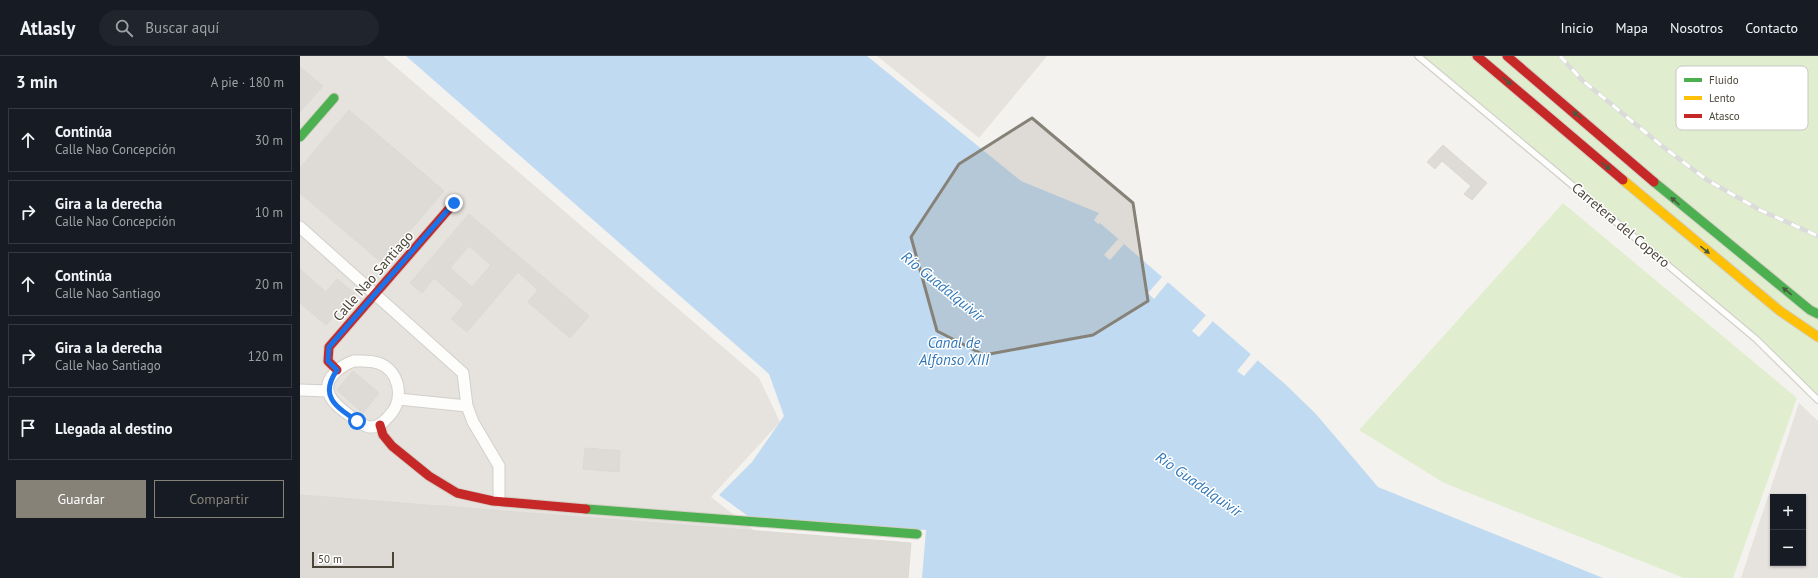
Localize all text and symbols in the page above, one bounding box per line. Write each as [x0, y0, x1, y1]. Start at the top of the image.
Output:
search box [99, 10, 379, 46]
text: Atlasly [20, 16, 75, 40]
icon: search [113, 17, 135, 39]
text: Buscar aquí [145, 18, 219, 37]
text: Inicio [1560, 19, 1593, 37]
text: Mapa [1615, 19, 1648, 37]
text: Nosotros [1670, 19, 1723, 37]
text: Contacto [1745, 19, 1798, 37]
legend [1676, 66, 1808, 130]
text: 3 min [16, 71, 57, 93]
text: Fluido [1709, 73, 1739, 87]
text: A pie · 180 m [211, 74, 284, 91]
one-way arrow [1501, 77, 1512, 86]
text: Lento [1709, 91, 1735, 105]
text: Atasco [1709, 109, 1740, 123]
one-way arrow [1571, 111, 1582, 120]
text: Continúa [55, 122, 112, 141]
icon: ahead [17, 129, 39, 151]
text: 30 m [255, 132, 283, 149]
text: Calle Nao Concepción [55, 141, 176, 158]
one-way arrow [1600, 161, 1611, 170]
street label: Carretera del Copero [1568, 179, 1674, 271]
text: Gira a la derecha [55, 194, 162, 213]
route end [445, 194, 463, 212]
one-way arrow [1670, 196, 1680, 205]
icon: right [17, 201, 39, 223]
text: 10 m [255, 204, 283, 221]
text: Calle Nao Concepción [55, 213, 176, 230]
street label: Calle Nao Santiago [329, 227, 417, 325]
one-way arrow [1699, 245, 1710, 254]
water label: Río Guadalquivir [898, 247, 989, 326]
text: Continúa [55, 266, 112, 285]
icon: ahead [17, 273, 39, 295]
text: 20 m [255, 276, 283, 293]
text: Calle Nao Santiago [55, 285, 161, 302]
one-way arrow [1781, 287, 1792, 296]
water label: Canal de Alfonso XIII [918, 333, 990, 369]
text: Gira a la derecha [55, 338, 162, 357]
icon: right [17, 345, 39, 367]
text: 120 m [248, 348, 283, 365]
text: Calle Nao Santiago [55, 357, 161, 374]
route start [348, 412, 366, 430]
icon: arrive [17, 417, 39, 439]
text: Llegada al destino [55, 419, 173, 438]
water label: Río Guadalquivir [1152, 447, 1247, 521]
button: Guardar [16, 480, 146, 518]
button: Compartir [154, 480, 284, 518]
map controls [1770, 494, 1806, 566]
button: + [1770, 494, 1806, 530]
button: − [1770, 530, 1806, 566]
scale bar [312, 550, 394, 569]
text: 50 m [318, 552, 342, 566]

